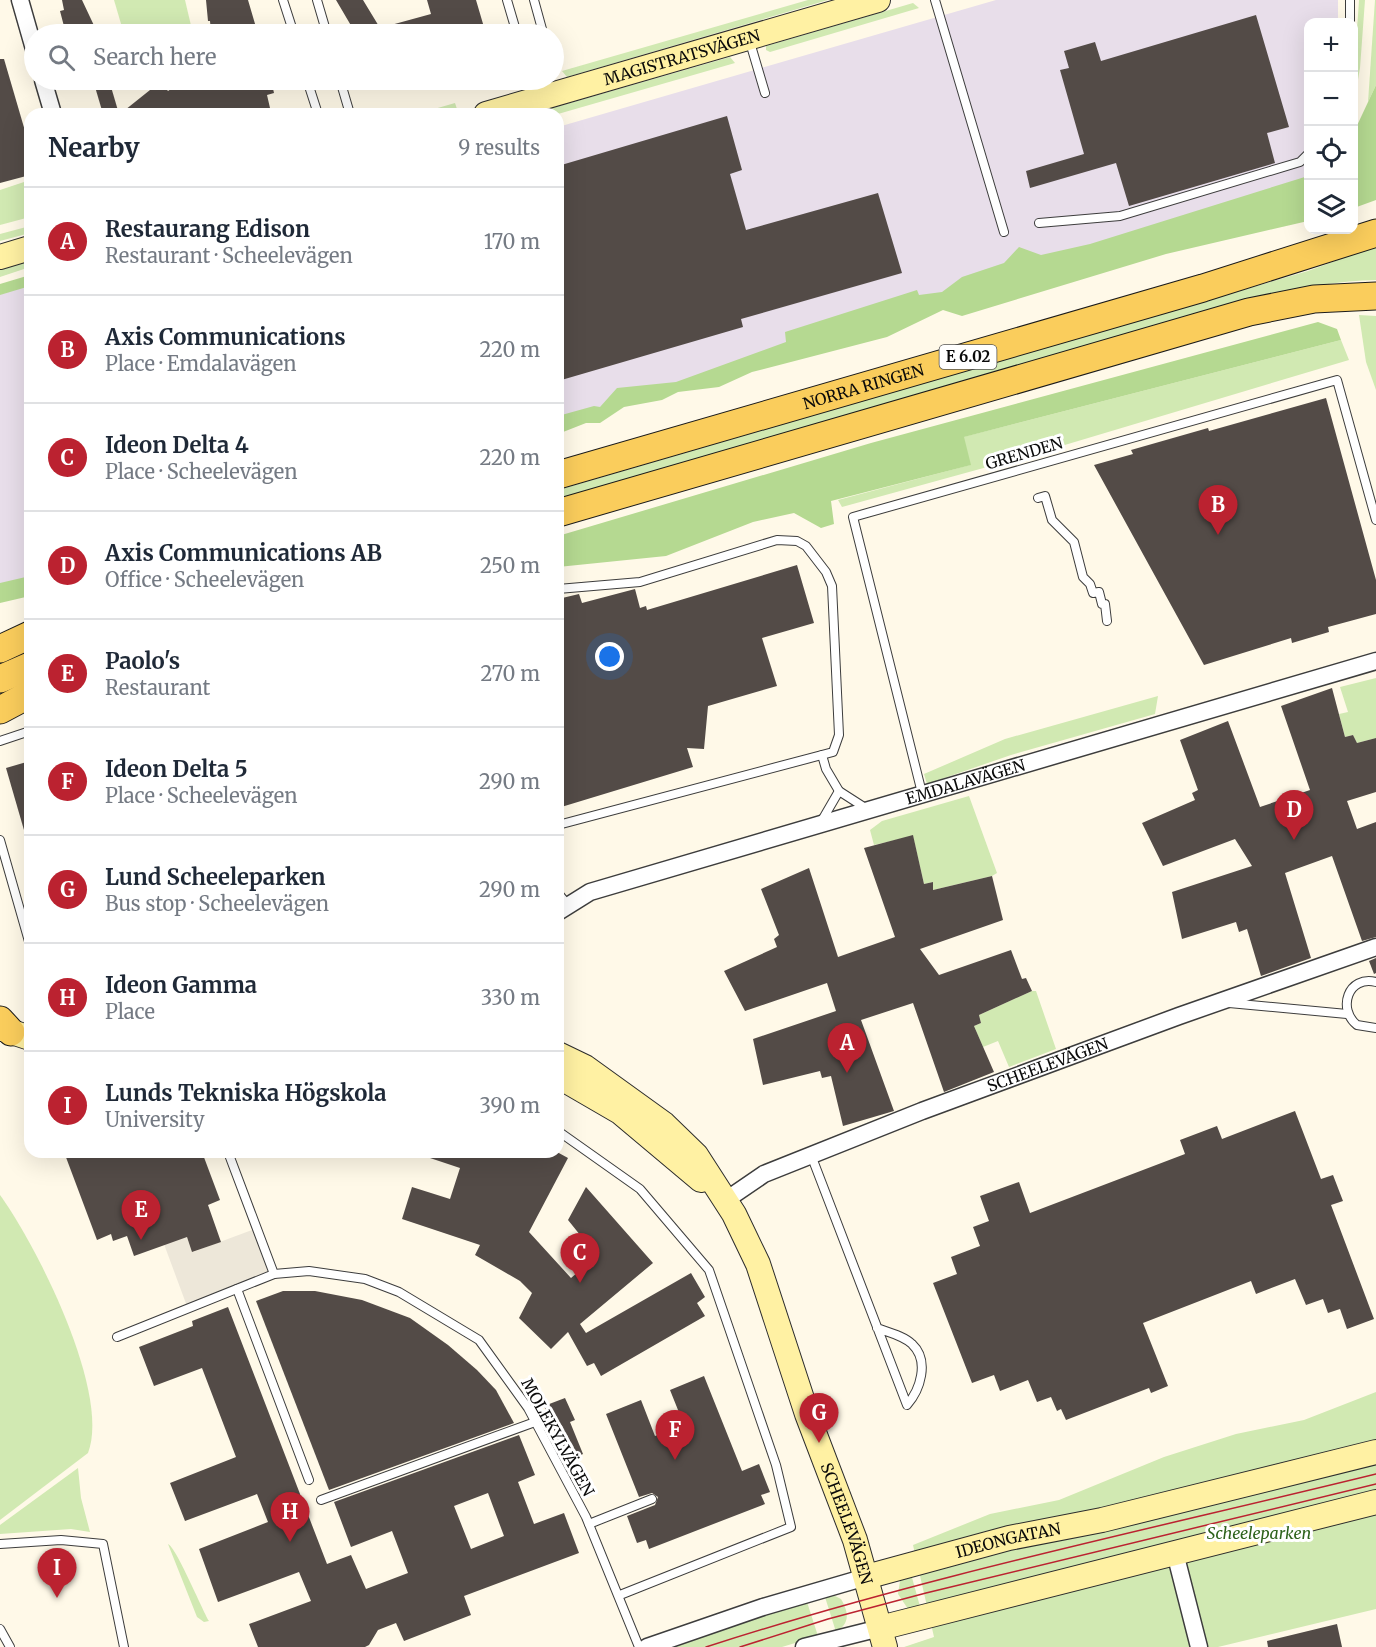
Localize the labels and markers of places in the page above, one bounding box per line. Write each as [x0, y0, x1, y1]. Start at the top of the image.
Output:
pin: B [1198, 486, 1238, 535]
pin: D [1274, 790, 1314, 840]
pin: A [828, 1024, 866, 1073]
pin: E [122, 1190, 160, 1240]
pin: C [560, 1234, 600, 1283]
pin: G [800, 1394, 838, 1443]
pin: F [656, 1410, 694, 1460]
pin: H [270, 1492, 310, 1542]
pin: I [38, 1548, 76, 1598]

